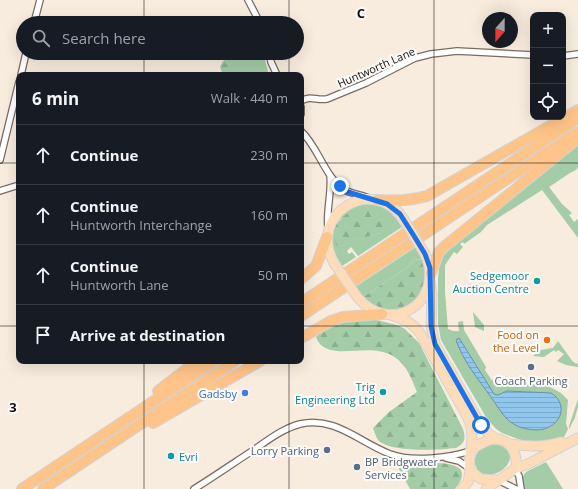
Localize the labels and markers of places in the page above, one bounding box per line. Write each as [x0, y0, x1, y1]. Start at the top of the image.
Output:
place label: Sedgemoor Auction Centre [453, 268, 529, 296]
marker: Sedgemoor Auction Centre [532, 276, 542, 286]
place label: Food on the Level [493, 327, 539, 355]
marker: Food on the Level [542, 335, 552, 345]
marker: Coach Parking [526, 362, 536, 372]
place label: Coach Parking [494, 373, 568, 388]
place label: Trig Engineering Ltd [295, 379, 375, 407]
place label: Gadsby [199, 386, 237, 401]
marker: Trig Engineering Ltd [378, 387, 388, 397]
marker: Gadsby [240, 388, 250, 398]
place label: Lorry Parking [251, 443, 319, 458]
marker: Lorry Parking [322, 445, 332, 455]
place label: Evri [179, 449, 198, 464]
marker: Evri [166, 451, 176, 461]
place label: BP Bridgwater Services [365, 454, 438, 482]
marker: BP Bridgwater Services [352, 462, 362, 472]

